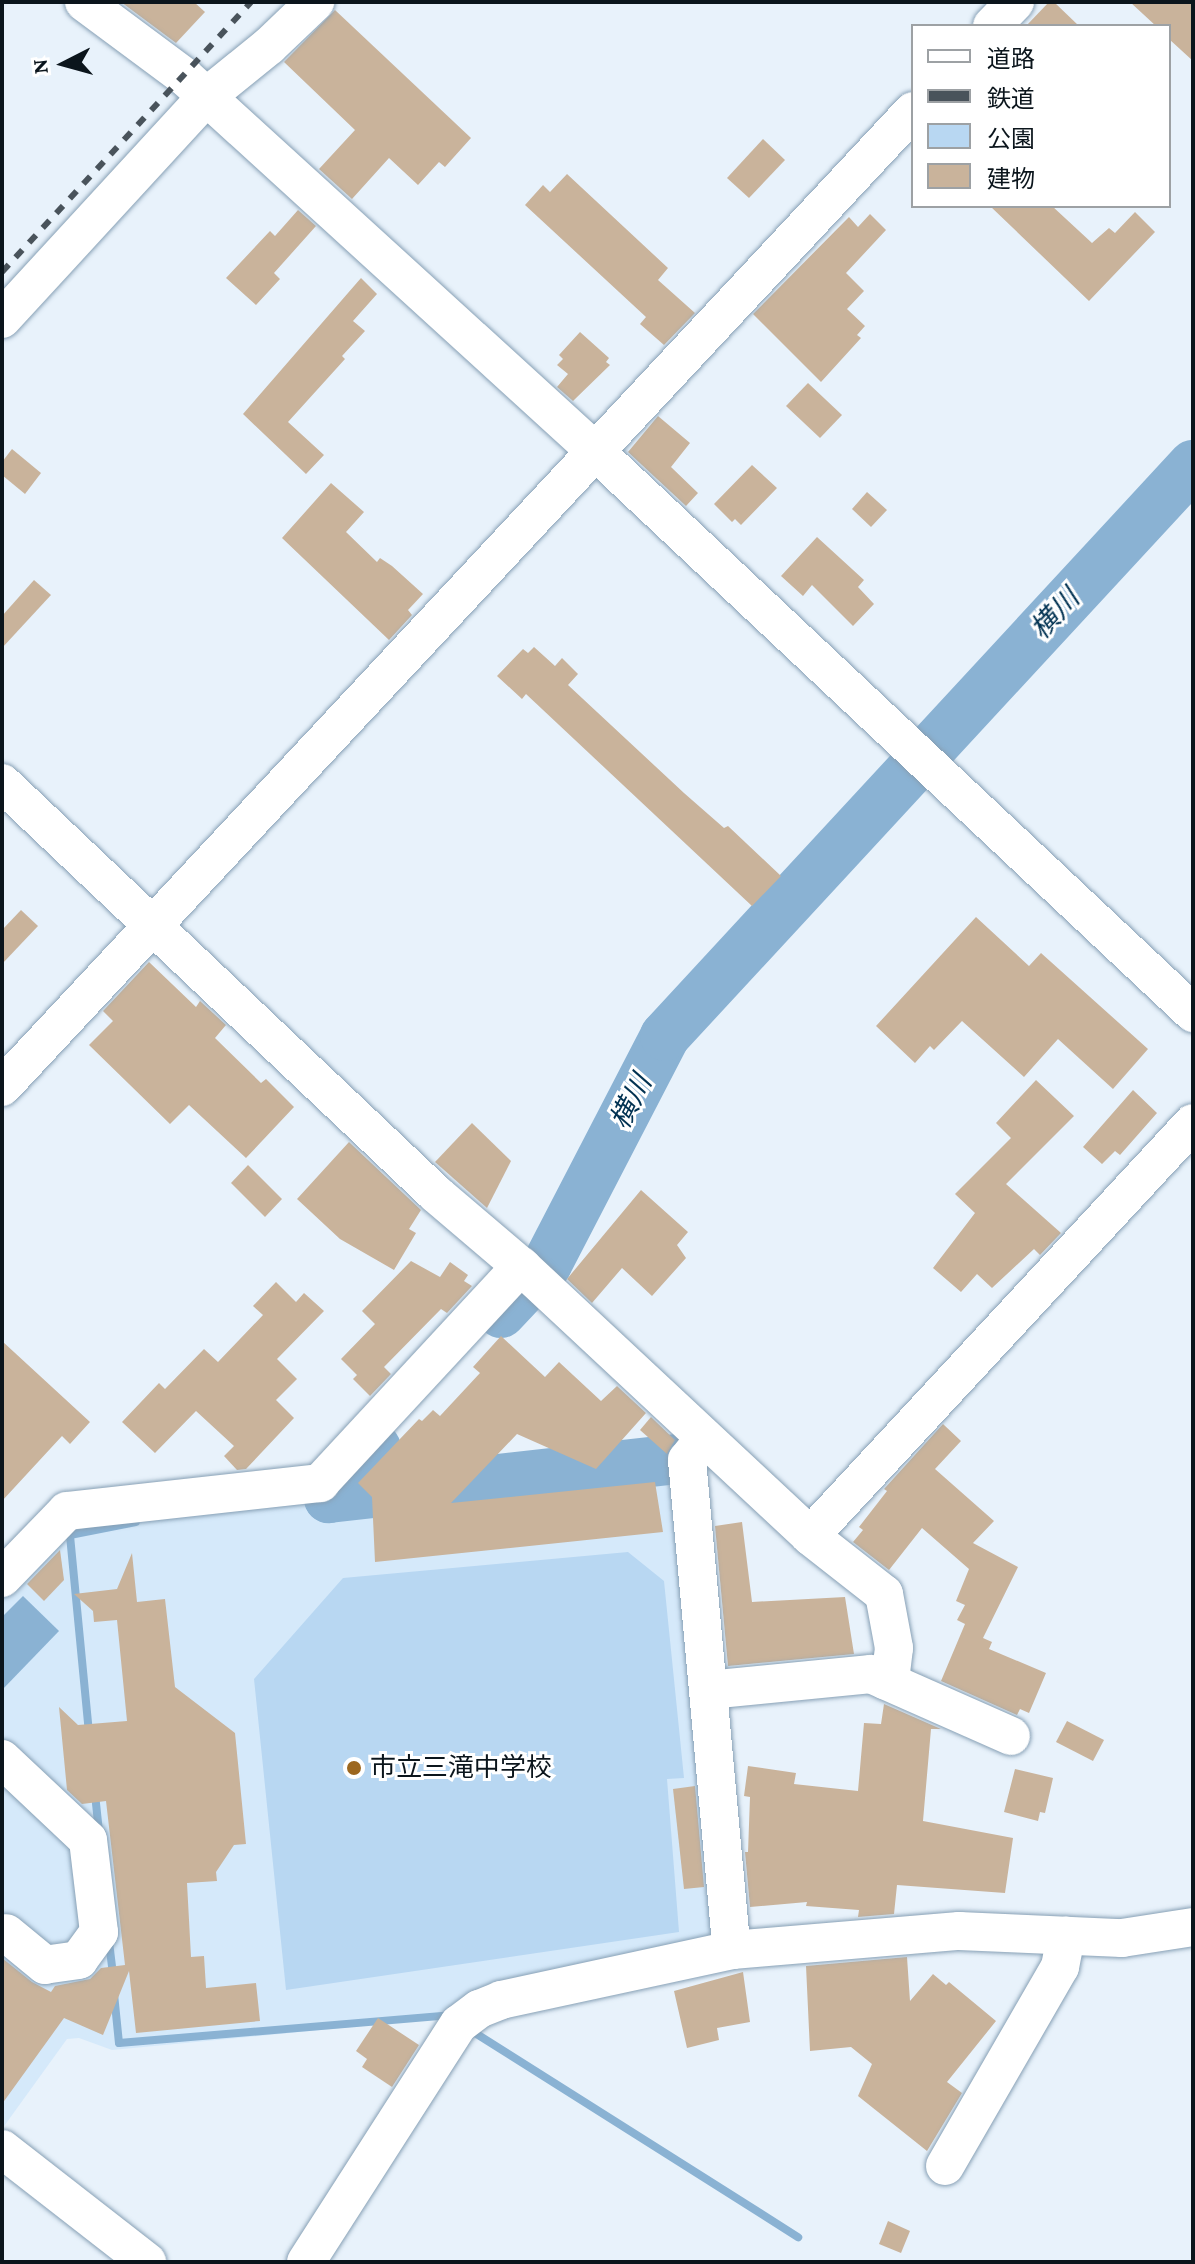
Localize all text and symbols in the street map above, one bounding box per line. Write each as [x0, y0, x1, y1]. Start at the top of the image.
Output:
north arrow [24, 24, 104, 104]
legend [911, 24, 1171, 208]
text: 道路 [987, 45, 1035, 72]
text: N [26, 58, 53, 75]
text: 鉄道 [987, 85, 1035, 112]
text: 公園 [987, 125, 1035, 152]
text: 建物 [987, 165, 1035, 192]
water label: 横川 [1024, 582, 1086, 646]
water label: 横川 [603, 1069, 659, 1135]
place label: 市立三滝中学校 [370, 1752, 552, 1784]
marker: 市立三滝中学校 [345, 1759, 363, 1777]

